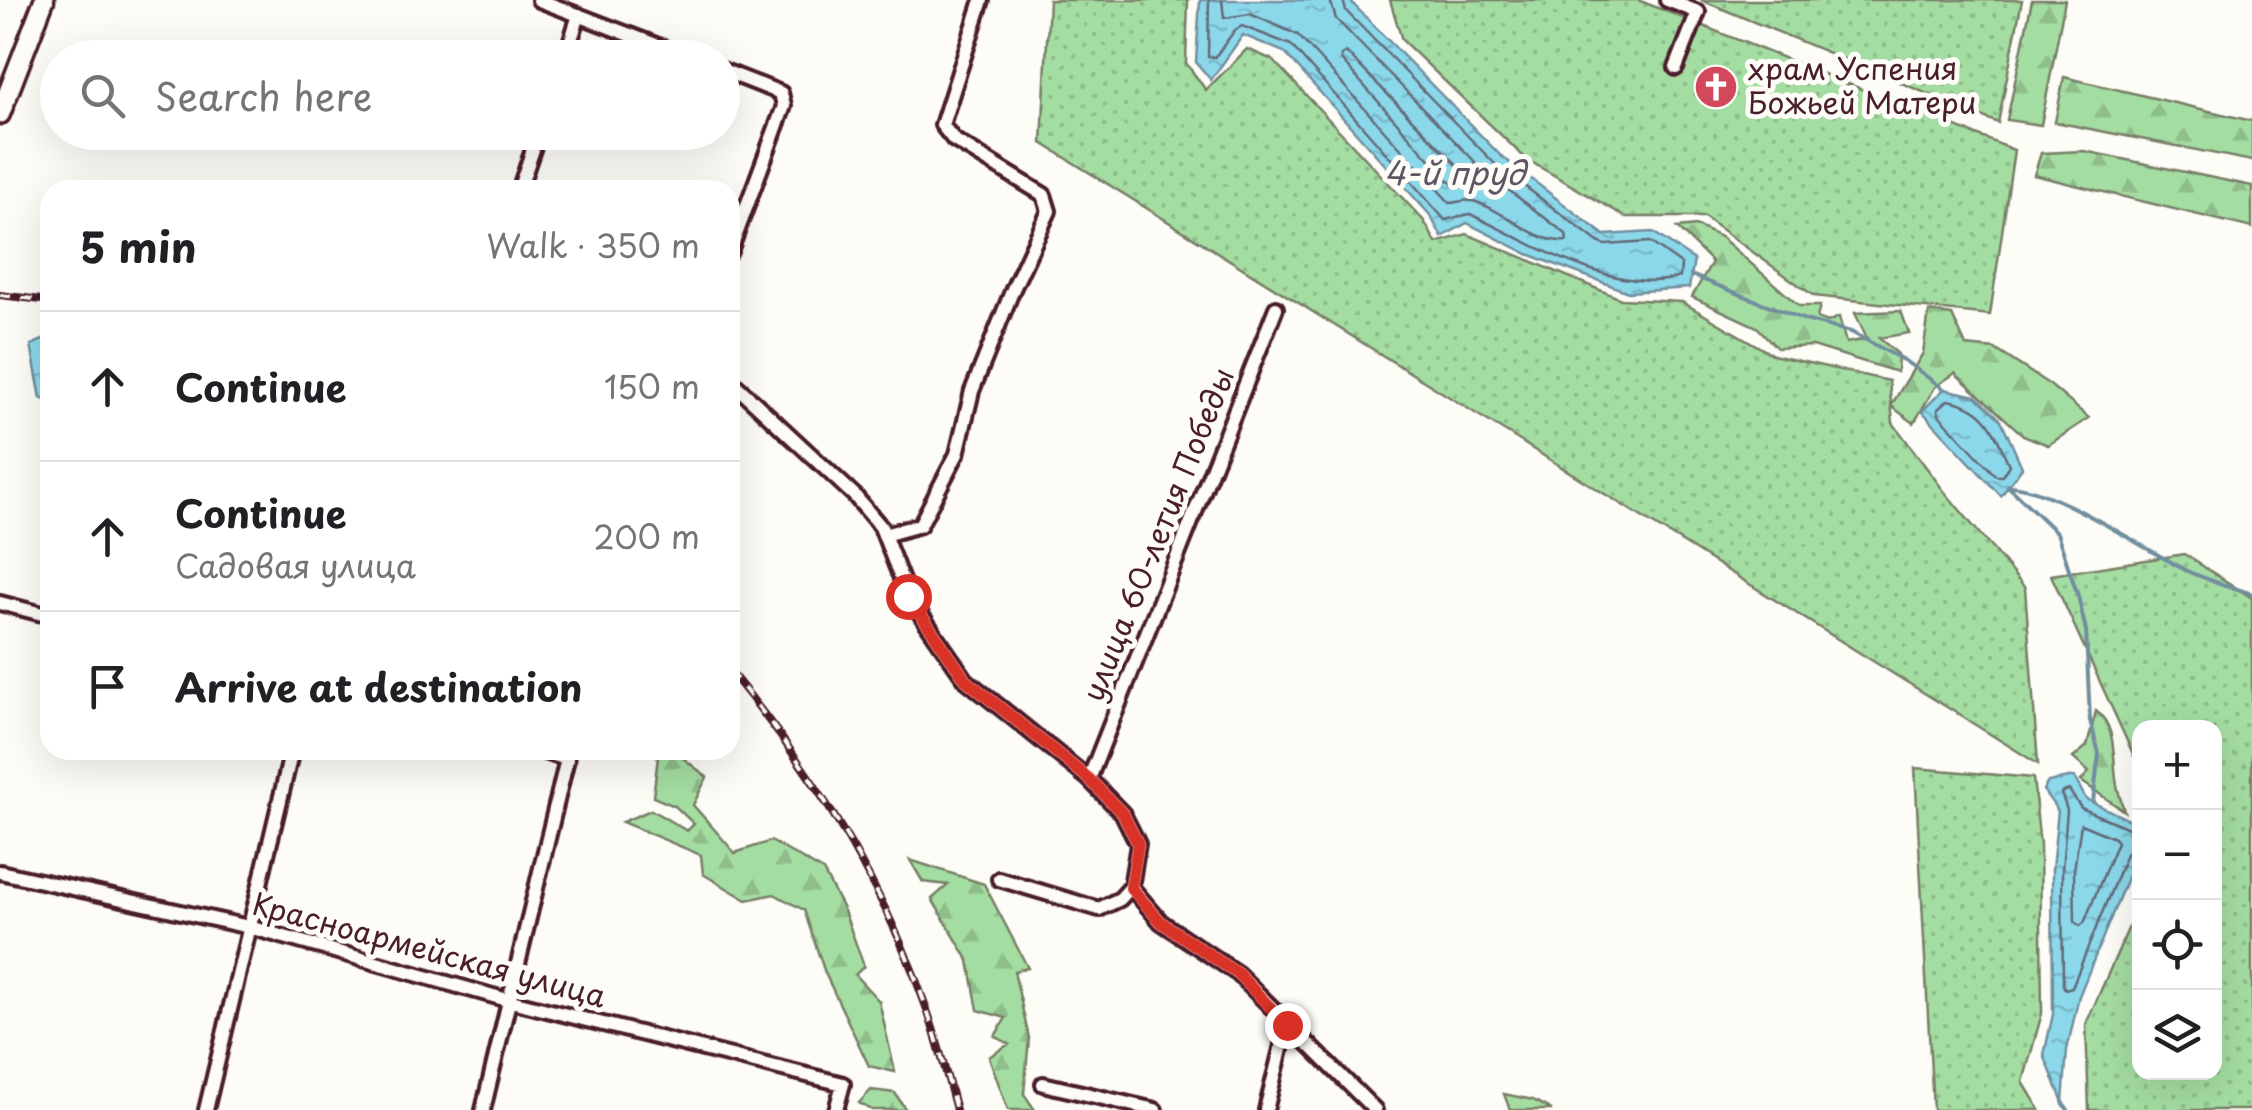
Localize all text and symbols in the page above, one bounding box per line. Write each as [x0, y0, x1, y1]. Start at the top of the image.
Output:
search box [40, 40, 740, 150]
place label: храм Успения Божьей Матери [1748, 45, 1976, 124]
church icon: храм Успения Божьей Матери [1693, 64, 1739, 110]
text: Search here [155, 67, 372, 124]
icon: search [75, 68, 130, 123]
water label: 4-й пруд [1384, 148, 1529, 196]
text: 5 min [80, 214, 197, 277]
text: Walk · 350 m [487, 221, 700, 269]
text: Continue [175, 358, 346, 415]
icon: ahead [80, 359, 135, 414]
street label: улица 60-летия Победы [1069, 361, 1244, 708]
text: 150 m [604, 362, 700, 410]
text: Continue [175, 484, 346, 541]
icon: ahead [80, 509, 135, 564]
text: 200 m [593, 512, 700, 560]
text: Садовая улица [175, 541, 416, 589]
route start [886, 574, 932, 620]
text: Arrive at destination [175, 658, 583, 715]
icon: arrive [80, 659, 135, 714]
map controls [2132, 720, 2222, 1080]
button: + [2132, 720, 2222, 810]
button: − [2132, 810, 2222, 900]
street label: Красноармейская улица [248, 880, 611, 1017]
button: locate [2132, 900, 2222, 990]
button: layers [2132, 990, 2222, 1080]
route end [1265, 1003, 1311, 1049]

